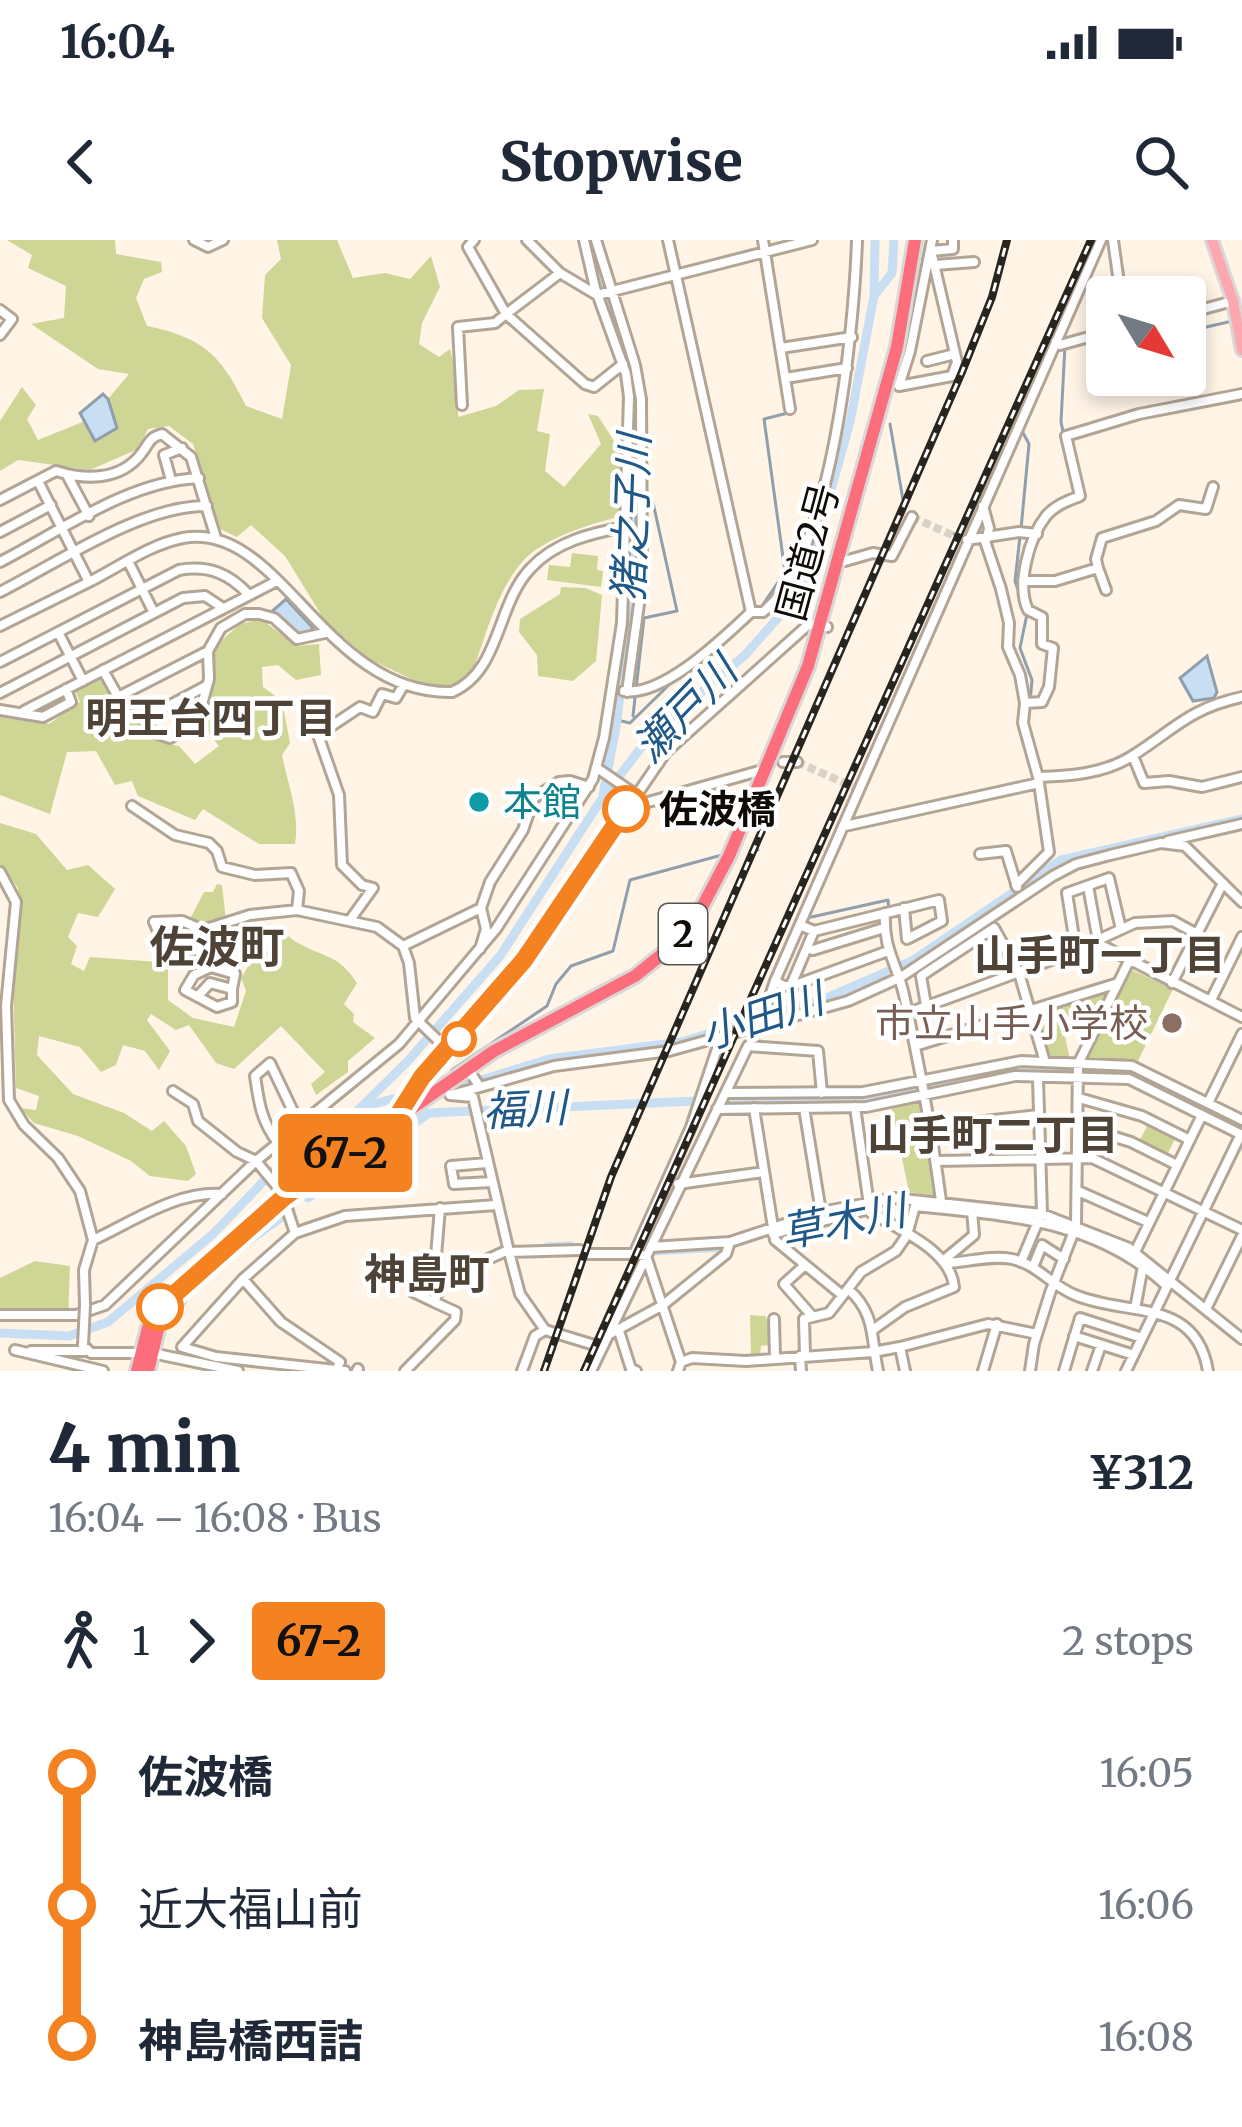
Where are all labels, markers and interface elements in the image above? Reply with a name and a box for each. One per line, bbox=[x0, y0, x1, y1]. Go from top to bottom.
text: 16:04 bbox=[60, 14, 175, 70]
text: Stopwise bbox=[499, 128, 743, 196]
icon: back bbox=[48, 129, 114, 195]
icon: search bbox=[1128, 129, 1194, 195]
north arrow bbox=[1086, 276, 1206, 396]
map controls bbox=[1086, 276, 1206, 396]
water label: 猪之子川 bbox=[602, 429, 660, 603]
street label: 国道2号 bbox=[766, 478, 850, 626]
water label: 瀬戸川 bbox=[623, 643, 750, 772]
district label: 明王台四丁目 bbox=[85, 692, 337, 744]
place label: 本館 bbox=[503, 778, 581, 827]
place label: 佐波橋 bbox=[659, 785, 776, 834]
marker: 佐波橋 bbox=[604, 787, 648, 831]
marker: 本館 bbox=[466, 789, 492, 815]
road number: 2 bbox=[659, 904, 707, 964]
district label: 佐波町 bbox=[149, 919, 285, 975]
district label: 山手町一丁目 bbox=[974, 929, 1226, 981]
water label: 小田川 bbox=[694, 971, 834, 1060]
place label: 市立山手小学校 bbox=[875, 999, 1148, 1048]
marker: 市立山手小学校 bbox=[1159, 1010, 1185, 1036]
unlabelled marker bbox=[443, 1023, 475, 1055]
water label: 福川 bbox=[482, 1081, 572, 1137]
district label: 山手町二丁目 bbox=[867, 1109, 1119, 1161]
line badge: 67-2 bbox=[261, 1114, 429, 1192]
text: 67-2 bbox=[302, 1127, 388, 1179]
water label: 草木川 bbox=[776, 1183, 914, 1259]
district label: 神島町 bbox=[364, 1248, 490, 1300]
unlabelled marker bbox=[138, 1285, 182, 1329]
text: 4 min bbox=[48, 1407, 240, 1490]
text: ¥312 bbox=[1088, 1445, 1194, 1501]
text: 16:04 – 16:08 · Bus bbox=[48, 1494, 382, 1543]
icon: walk bbox=[48, 1608, 114, 1674]
icon: forward bbox=[168, 1608, 234, 1674]
text: 67-2 bbox=[276, 1615, 361, 1667]
text: 1 bbox=[132, 1617, 150, 1666]
text: 2 stops bbox=[1062, 1617, 1194, 1666]
text: 佐波橋 bbox=[138, 1749, 273, 1805]
text: 16:05 bbox=[1100, 1749, 1194, 1798]
text: 近大福山前 bbox=[138, 1881, 363, 1937]
text: 16:06 bbox=[1098, 1881, 1194, 1930]
text: 神島橋西詰 bbox=[138, 2013, 363, 2069]
text: 16:08 bbox=[1098, 2013, 1194, 2062]

